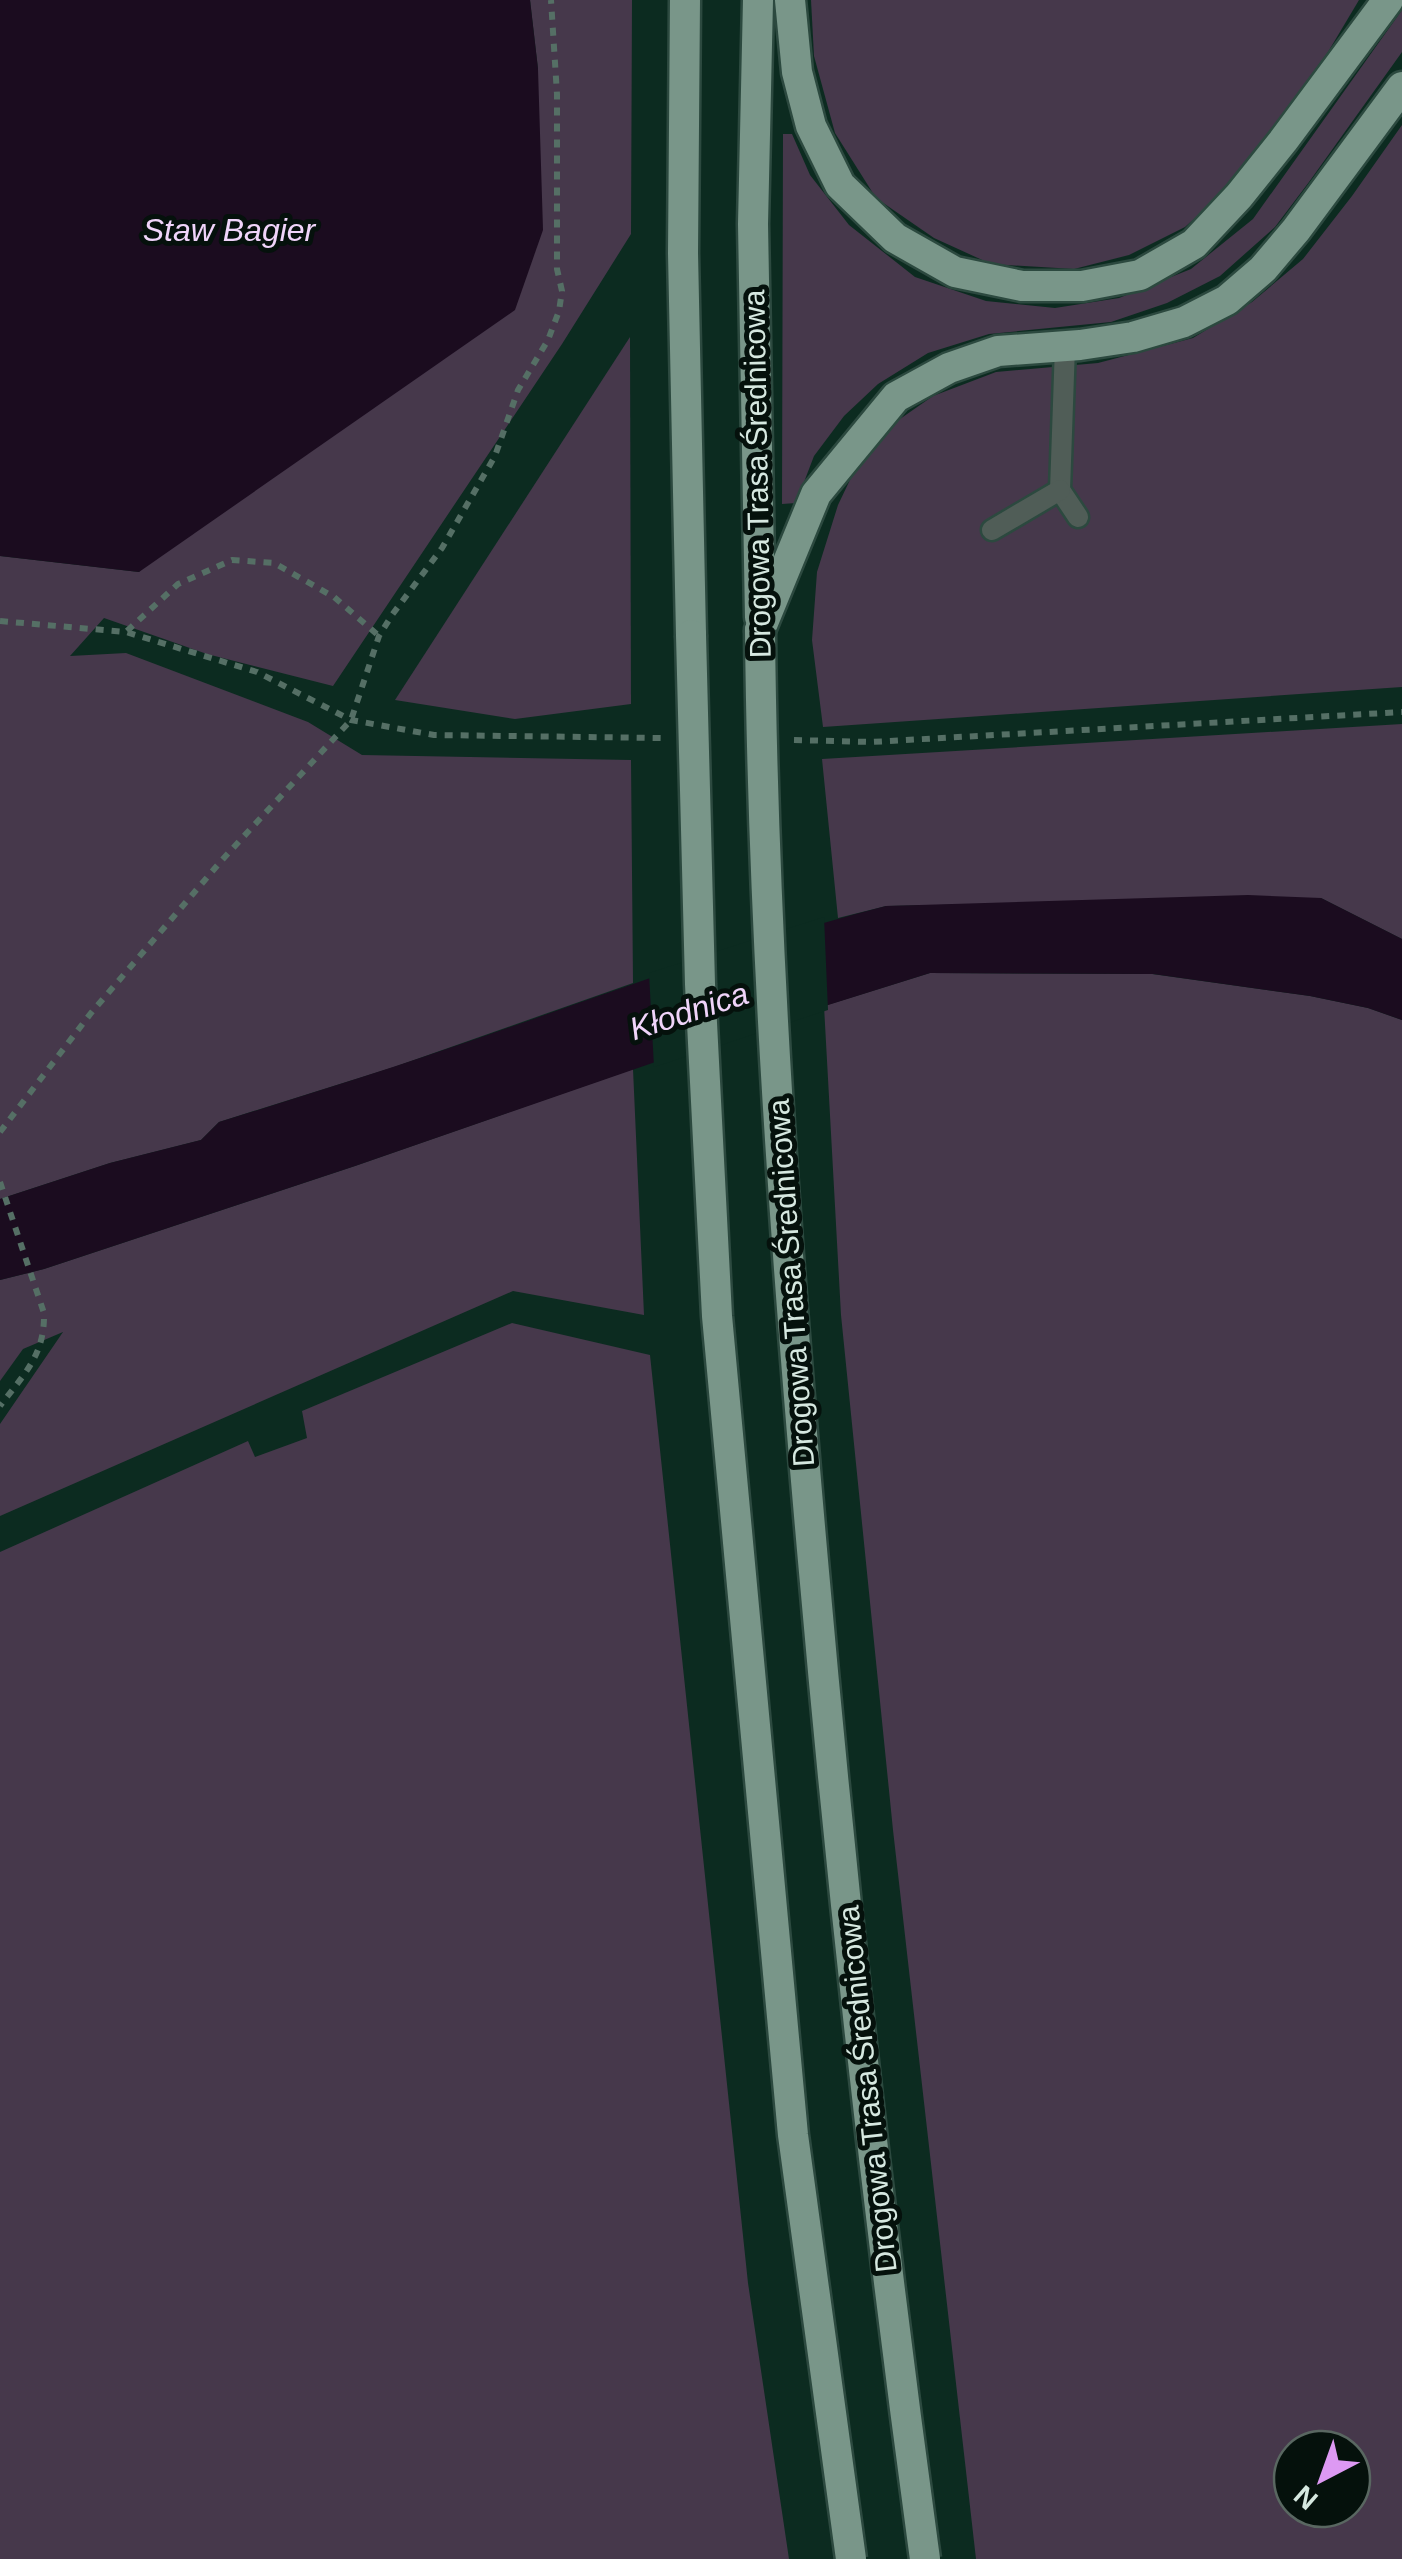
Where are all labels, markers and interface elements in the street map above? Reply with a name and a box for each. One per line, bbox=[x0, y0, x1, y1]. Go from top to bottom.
water label: Staw Bagier bbox=[143, 212, 317, 248]
street label: Drogowa Trasa Średnicowa bbox=[737, 289, 777, 659]
water label: Kłodnica bbox=[625, 975, 753, 1047]
street label: Drogowa Trasa Średnicowa bbox=[762, 1098, 820, 1468]
street label: Drogowa Trasa Średnicowa bbox=[831, 1904, 903, 2274]
north arrow bbox=[1272, 2429, 1372, 2529]
text: N bbox=[1288, 2479, 1324, 2516]

